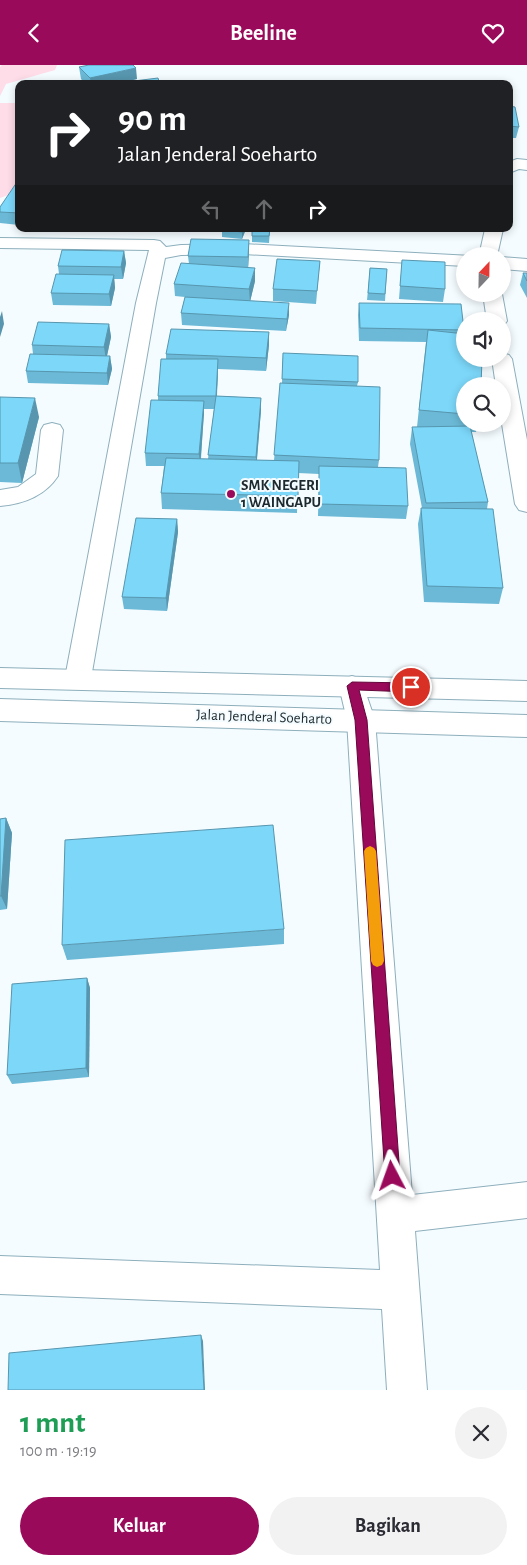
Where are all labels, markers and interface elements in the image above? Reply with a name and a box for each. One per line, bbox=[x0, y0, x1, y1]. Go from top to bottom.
icon: back bbox=[20, 19, 48, 47]
icon: heart bbox=[479, 19, 507, 47]
text: Beeline bbox=[230, 22, 297, 44]
icon: right bbox=[35, 100, 100, 165]
text: 90 m bbox=[118, 102, 187, 137]
text: Jalan Jenderal Soeharto bbox=[118, 143, 317, 165]
icon: left bbox=[197, 195, 225, 223]
icon: ahead bbox=[250, 195, 278, 223]
icon: right bbox=[303, 195, 331, 223]
north arrow bbox=[456, 247, 511, 303]
map controls bbox=[456, 247, 511, 432]
button: sound bbox=[456, 312, 511, 367]
button: search bbox=[456, 377, 511, 432]
place label: SMK NEGERI 1 WAINGAPU bbox=[241, 478, 321, 510]
marker: SMK NEGERI 1 WAINGAPU bbox=[225, 488, 237, 500]
pin bbox=[390, 666, 432, 708]
icon: arrive bbox=[397, 673, 425, 701]
street label: Jalan Jenderal Soeharto bbox=[196, 707, 332, 727]
position arrow bbox=[365, 1149, 417, 1201]
button: close bbox=[455, 1407, 507, 1459]
text: 1 mnt bbox=[20, 1408, 85, 1438]
text: 100 m · 19:19 bbox=[20, 1443, 97, 1459]
button: Keluar bbox=[20, 1497, 259, 1555]
button: Bagikan bbox=[269, 1497, 507, 1555]

